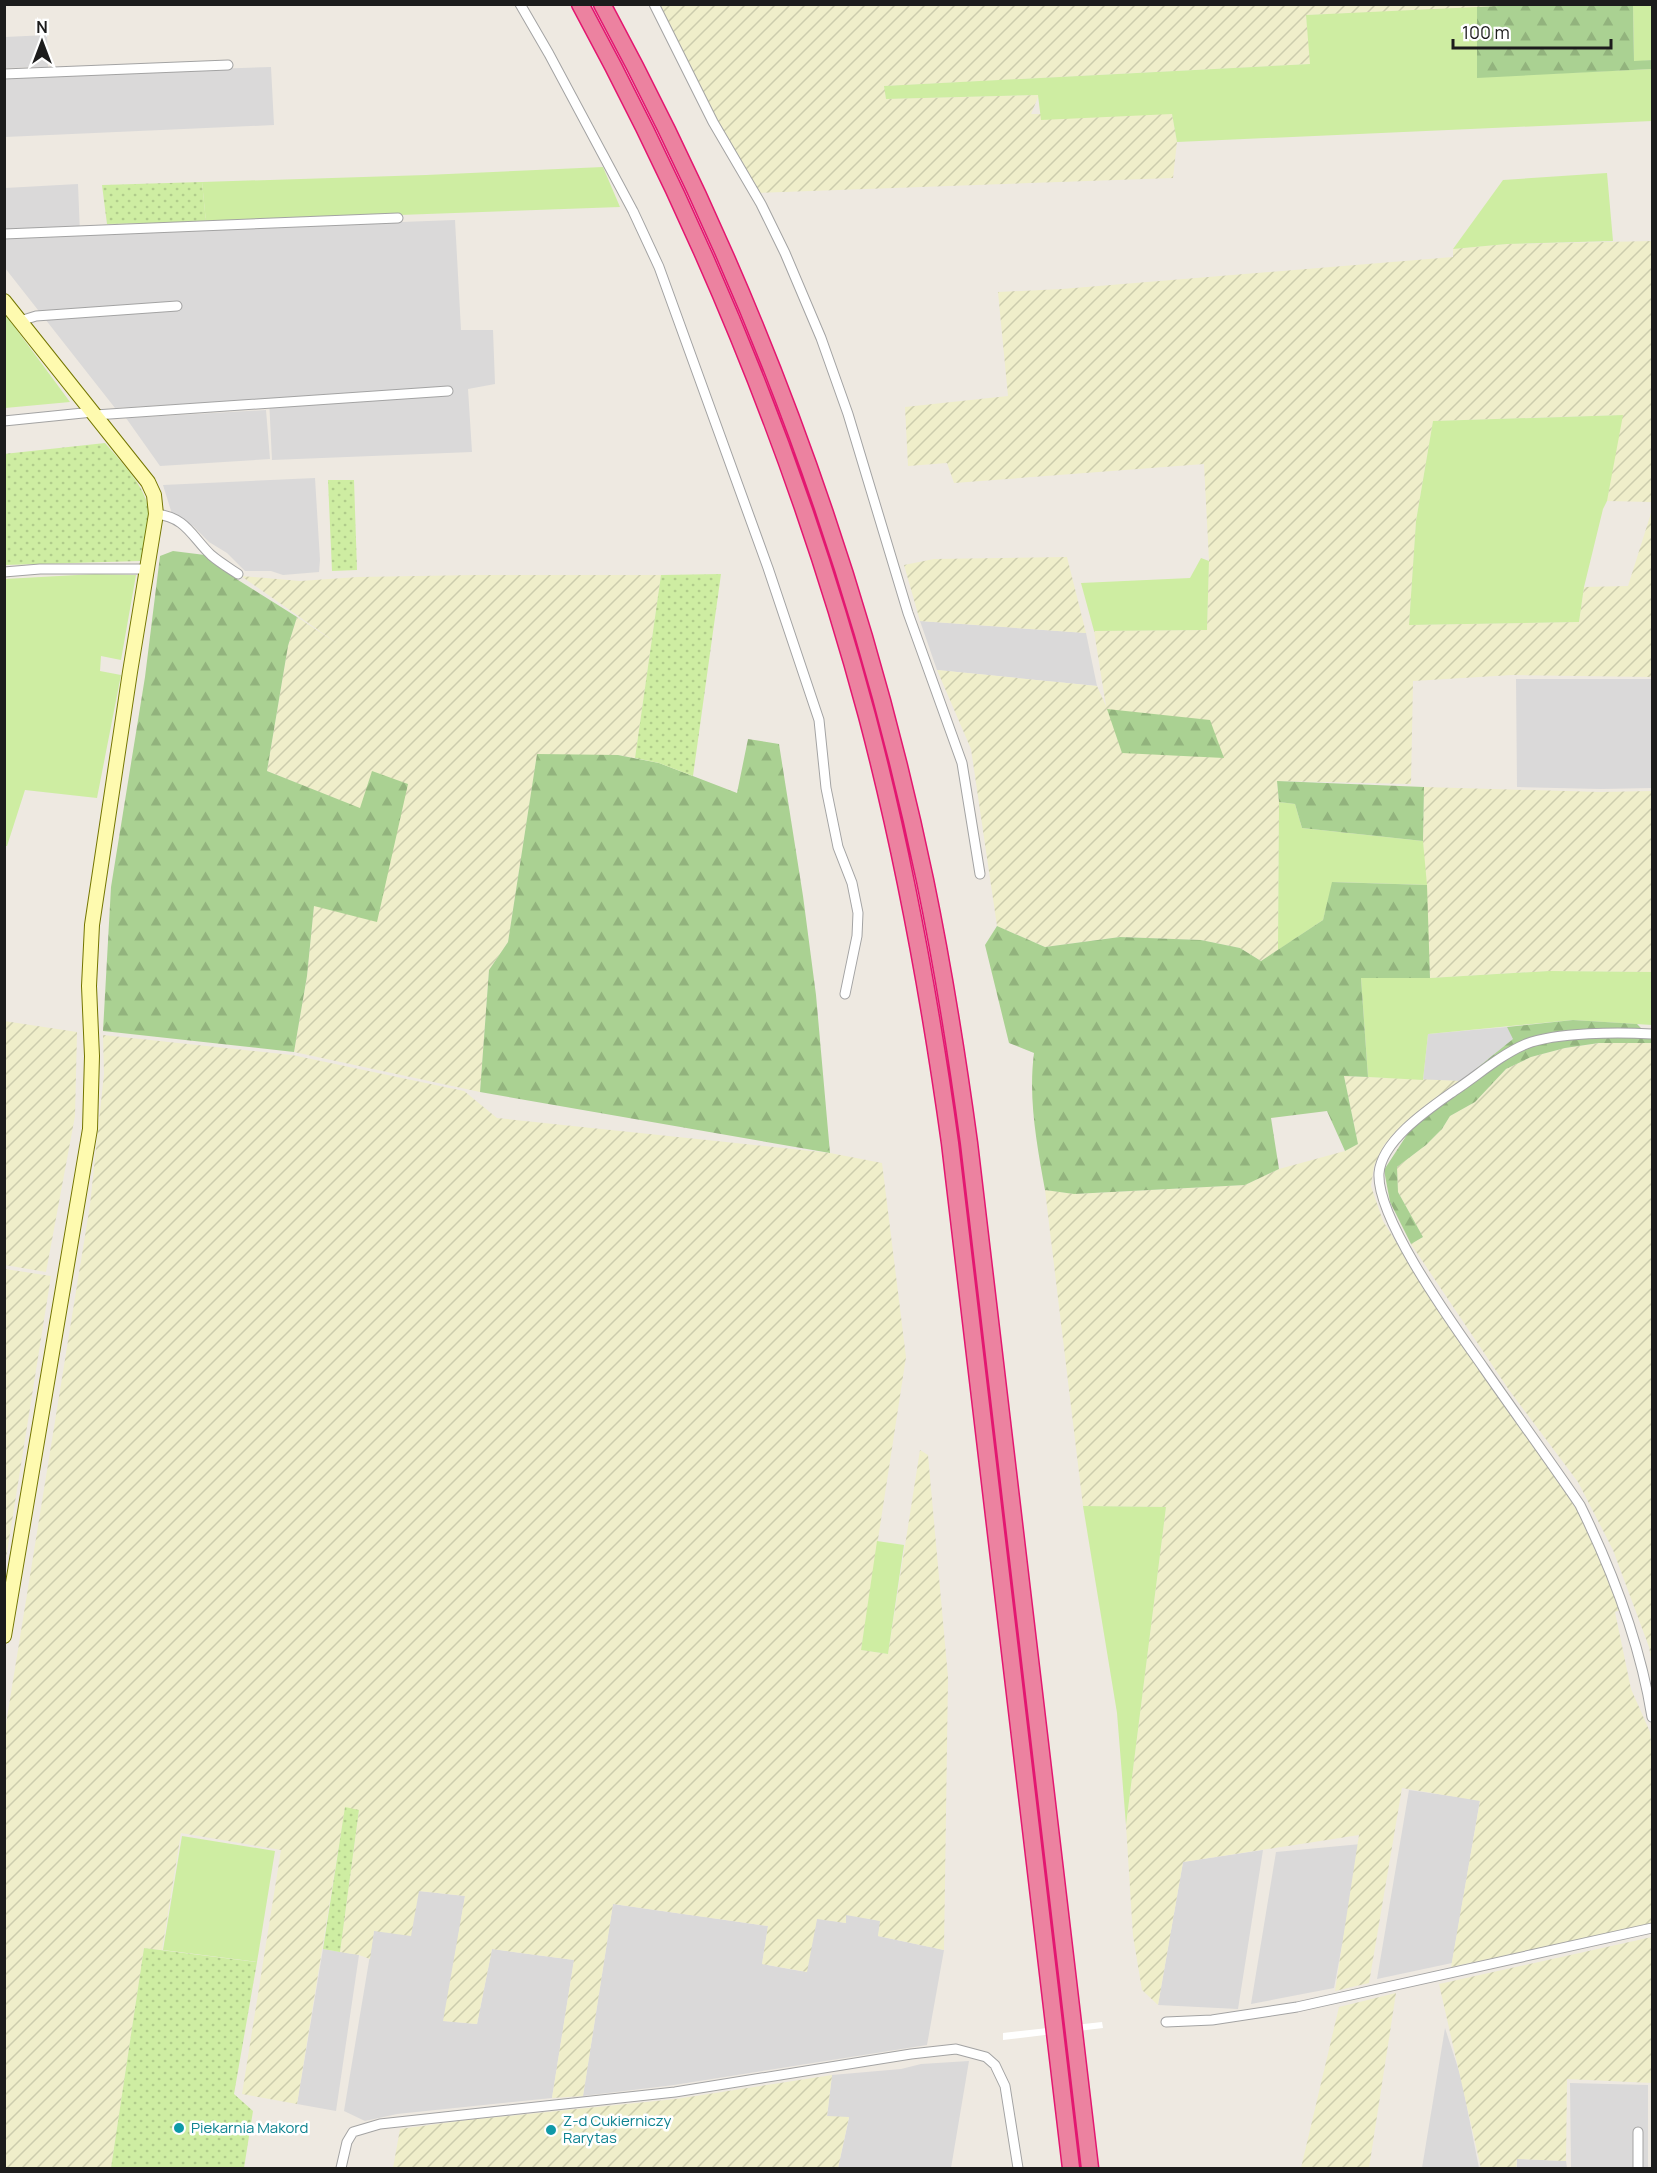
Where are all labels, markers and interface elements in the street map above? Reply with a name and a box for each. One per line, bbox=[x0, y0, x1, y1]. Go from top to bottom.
north arrow bbox=[12, 12, 72, 72]
scale bar bbox=[1453, 12, 1610, 50]
text: N bbox=[36, 16, 48, 38]
text: 100 m bbox=[1462, 20, 1510, 44]
place label: Z-d Cukierniczy Rarytas bbox=[563, 2110, 672, 2148]
place label: Piekarnia Makord bbox=[191, 2117, 309, 2138]
marker: Piekarnia Makord bbox=[172, 2121, 186, 2135]
marker: Z-d Cukierniczy Rarytas bbox=[544, 2123, 558, 2137]

